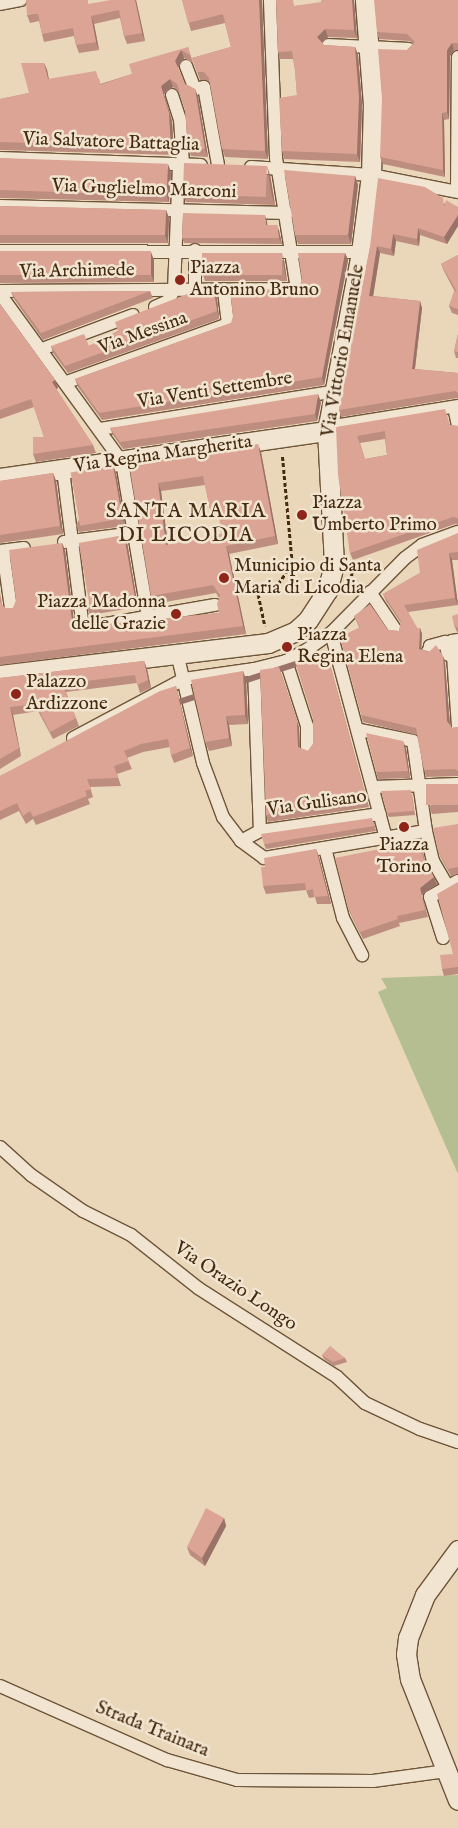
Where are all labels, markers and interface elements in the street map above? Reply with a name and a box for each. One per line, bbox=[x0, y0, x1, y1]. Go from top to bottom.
street label: Via Salvatore Battaglia bbox=[22, 129, 200, 157]
street label: Via Guglielmo Marconi bbox=[51, 175, 237, 205]
place label: Piazza Antonino Bruno bbox=[190, 258, 319, 302]
street label: Via Archimede bbox=[19, 260, 135, 284]
street label: Via Vittorio Emanuele bbox=[318, 263, 370, 439]
marker: Piazza Antonino Bruno bbox=[174, 274, 186, 286]
street label: Via Messina bbox=[95, 307, 191, 361]
street label: Via Venti Settembre bbox=[136, 368, 294, 414]
street label: Via Regina Margherita bbox=[72, 431, 254, 479]
place label: Piazza Umberto Primo bbox=[312, 493, 437, 537]
district label: SANTA MARIA DI LICODIA bbox=[104, 499, 268, 549]
marker: Piazza Umberto Primo bbox=[296, 509, 308, 521]
place label: Municipio di Santa Maria di Licodia bbox=[234, 556, 382, 600]
marker: Municipio di Santa Maria di Licodia bbox=[218, 572, 230, 584]
place label: Piazza Madonna delle Grazie bbox=[37, 592, 166, 636]
marker: Piazza Madonna delle Grazie bbox=[170, 608, 182, 620]
place label: Piazza Regina Elena bbox=[297, 625, 403, 669]
marker: Piazza Regina Elena bbox=[281, 641, 293, 653]
place label: Palazzo Ardizzone bbox=[26, 672, 108, 716]
marker: Palazzo Ardizzone bbox=[10, 688, 22, 700]
street label: Via Gulisano bbox=[266, 786, 368, 822]
marker: Piazza Torino bbox=[398, 821, 410, 833]
place label: Piazza Torino bbox=[377, 835, 431, 879]
street label: Via Orazio Longo bbox=[169, 1237, 301, 1337]
street label: Strada Trainara bbox=[92, 1697, 212, 1763]

